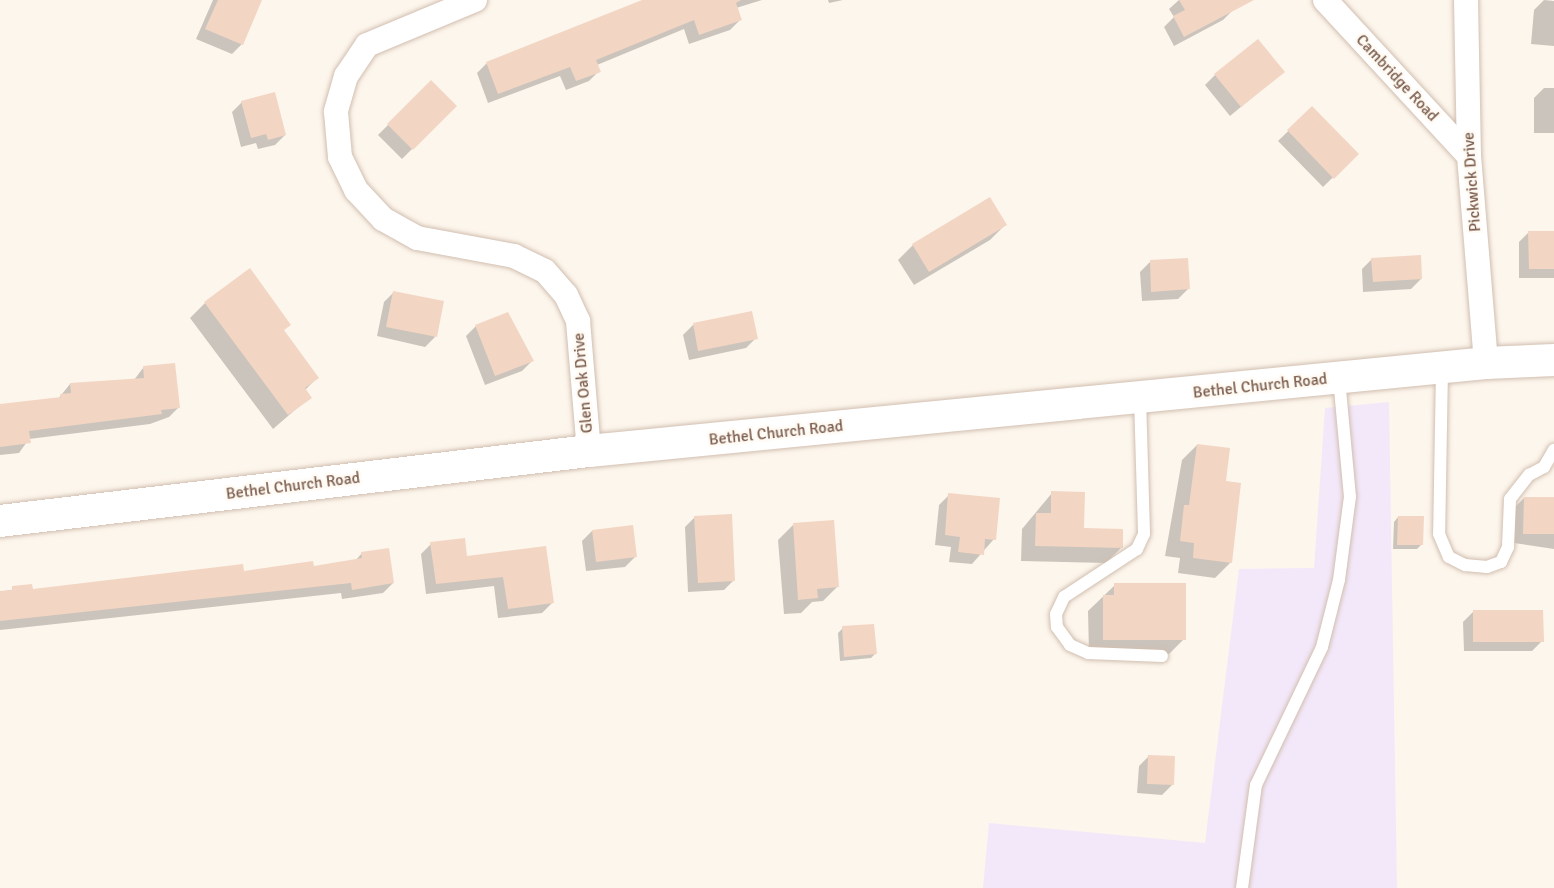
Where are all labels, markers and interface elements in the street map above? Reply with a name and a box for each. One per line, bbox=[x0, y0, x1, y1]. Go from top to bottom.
street label: Cambridge Road bbox=[1352, 30, 1442, 126]
street label: Pickwick Drive bbox=[1459, 131, 1485, 233]
street label: Glen Oak Drive bbox=[569, 332, 597, 434]
street label: Bethel Church Road bbox=[1192, 369, 1328, 403]
street label: Bethel Church Road bbox=[708, 416, 844, 450]
street label: Bethel Church Road bbox=[225, 468, 361, 504]

